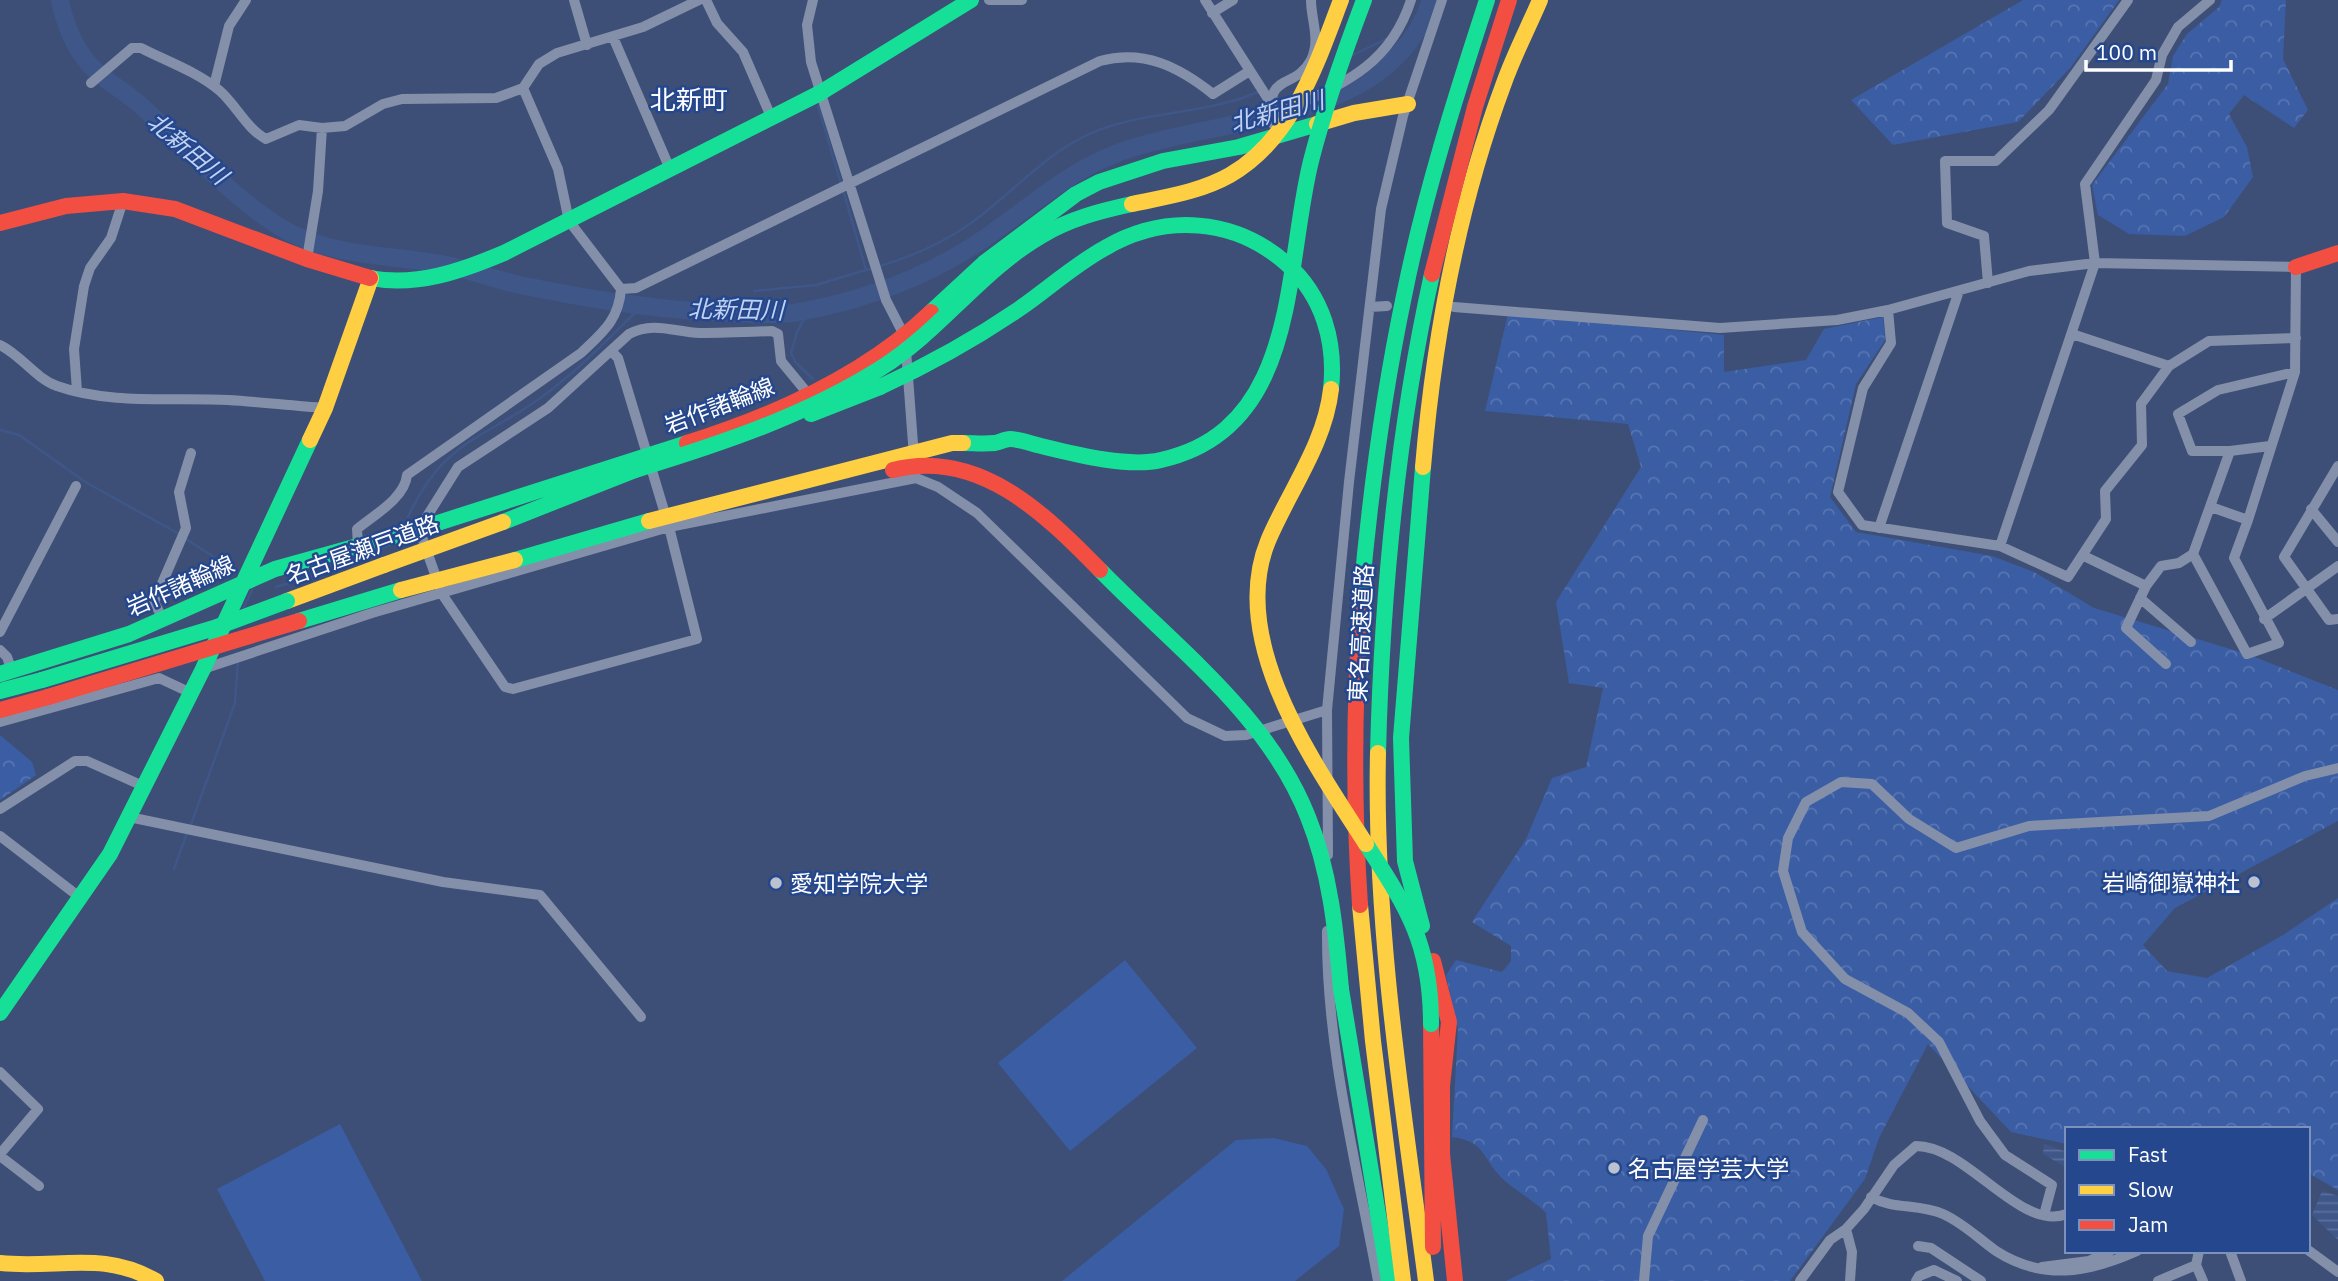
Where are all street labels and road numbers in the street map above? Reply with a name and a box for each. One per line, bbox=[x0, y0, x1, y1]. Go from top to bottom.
street label: 岩作諸輪線 bbox=[660, 370, 778, 440]
street label: 名古屋瀬戸道路 bbox=[281, 507, 443, 591]
street label: 岩作諸輪線 bbox=[121, 548, 239, 622]
street label: 東名高速道路 bbox=[1341, 563, 1379, 703]

